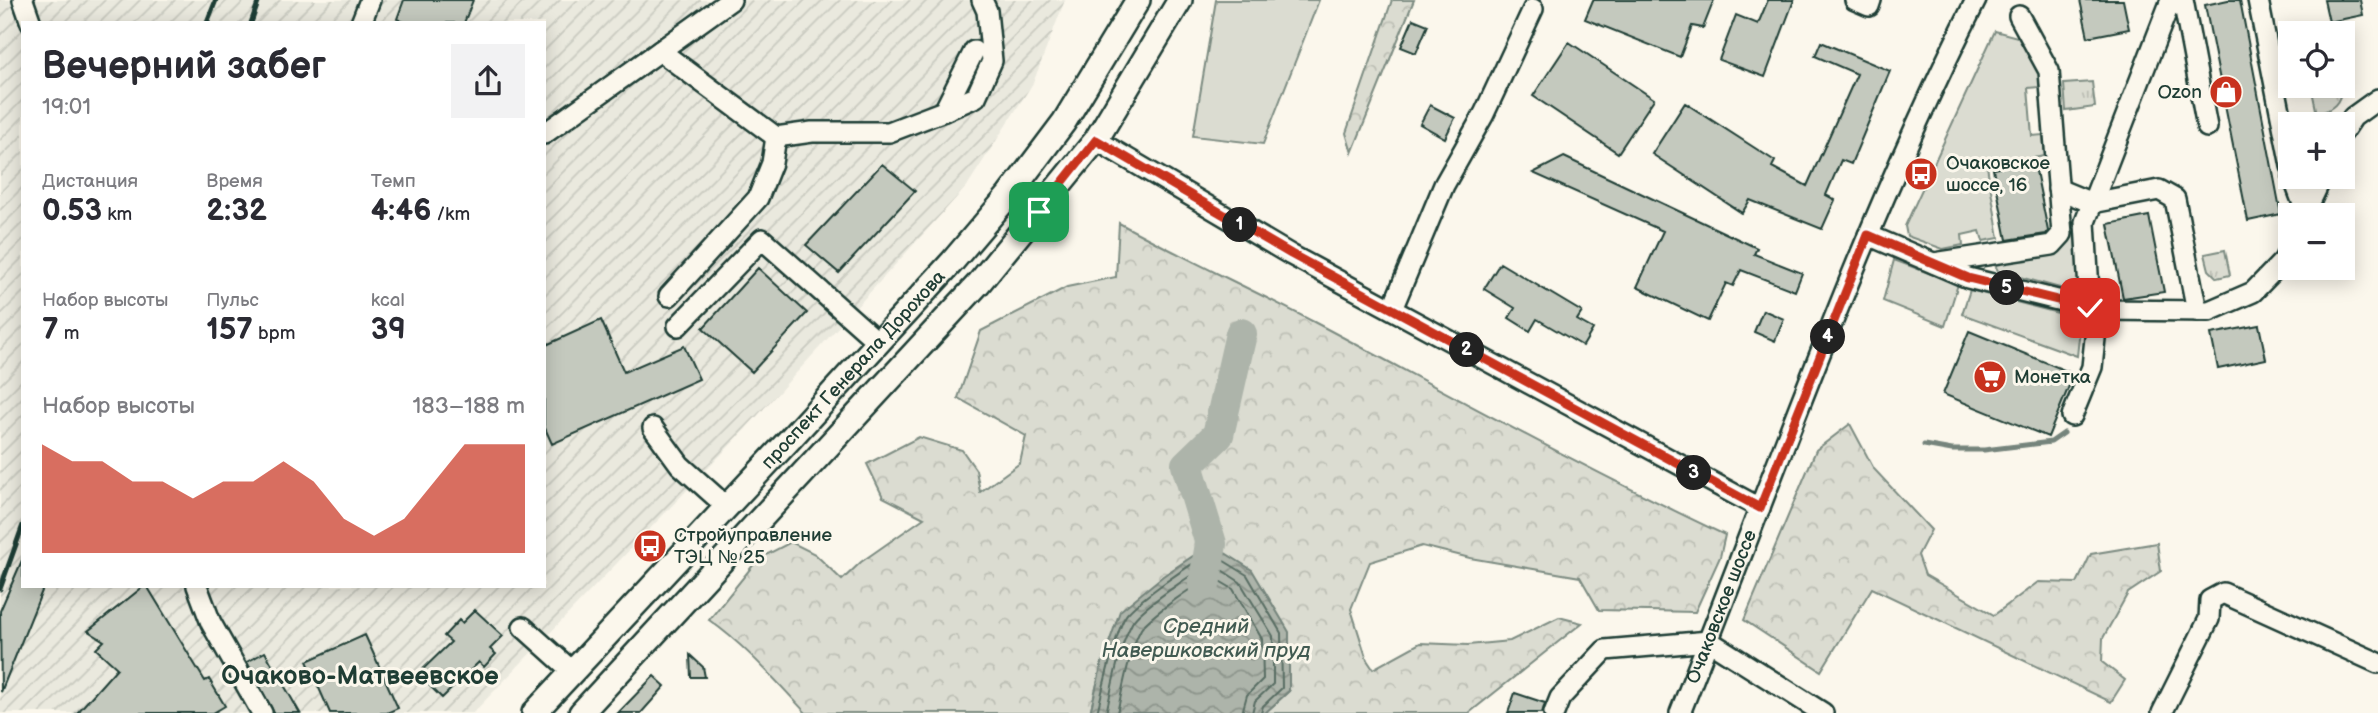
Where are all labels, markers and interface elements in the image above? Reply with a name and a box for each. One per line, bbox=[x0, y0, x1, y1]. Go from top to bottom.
map controls bbox=[2278, 21, 2355, 280]
button: locate bbox=[2278, 21, 2355, 98]
text: Вечерний забег bbox=[42, 44, 326, 89]
button: share bbox=[451, 44, 525, 118]
shop icon: Ozon bbox=[2207, 73, 2245, 111]
place label: Ozon bbox=[2157, 81, 2202, 104]
text: 19:01 bbox=[42, 93, 91, 121]
button: + bbox=[2278, 112, 2355, 189]
place label: Очаковское шоссе, 16 bbox=[1946, 152, 2050, 197]
bus stop icon: Очаковское шоссе, 16 bbox=[1902, 155, 1940, 193]
text: Дистанция bbox=[42, 170, 138, 193]
text: Время bbox=[206, 170, 263, 193]
text: Темп bbox=[371, 170, 416, 193]
pin bbox=[1009, 182, 1069, 242]
text: 0.53 bbox=[42, 193, 102, 229]
text: 2:32 bbox=[206, 193, 267, 229]
text: 4:46 bbox=[371, 193, 431, 229]
icon: arrive bbox=[1020, 193, 1058, 231]
text: km bbox=[102, 203, 132, 226]
text: /km bbox=[431, 203, 470, 226]
button: − bbox=[2278, 203, 2355, 280]
pin: 1 bbox=[1222, 208, 1258, 243]
text: 1 bbox=[1236, 213, 1244, 236]
street label: проспект Генерала Дорохова bbox=[757, 265, 950, 474]
pin: 5 bbox=[1990, 270, 2024, 306]
text: 5 bbox=[2001, 276, 2012, 299]
pin bbox=[2060, 278, 2120, 338]
text: Набор высоты bbox=[42, 289, 168, 312]
text: Пульс bbox=[206, 289, 259, 312]
text: kcal bbox=[371, 289, 405, 312]
icon: check bbox=[2071, 289, 2109, 327]
text: 7 bbox=[42, 312, 59, 348]
text: 157 bbox=[206, 312, 253, 348]
text: 39 bbox=[371, 312, 406, 348]
pin: 4 bbox=[1811, 320, 1846, 354]
text: m bbox=[59, 322, 79, 345]
text: bpm bbox=[253, 322, 295, 345]
text: 4 bbox=[1822, 325, 1833, 348]
pin: 2 bbox=[1450, 332, 1484, 368]
text: 2 bbox=[1461, 338, 1472, 361]
supermarket icon: Монетка bbox=[1971, 358, 2009, 396]
place label: Монетка bbox=[2014, 366, 2091, 389]
text: Набор высоты bbox=[42, 392, 195, 420]
text: 183–188 m bbox=[412, 392, 525, 420]
pin: 3 bbox=[1676, 456, 1712, 490]
text: 3 bbox=[1688, 461, 1699, 484]
place label: Стройуправление ТЭЦ № 25 bbox=[674, 524, 833, 569]
street label: Очаковское шоссе bbox=[1681, 526, 1762, 687]
bus stop icon: Стройуправление ТЭЦ № 25 bbox=[631, 527, 669, 565]
water label: Средний Навершковский пруд bbox=[1101, 614, 1311, 663]
district label: Очаково-Матвеевское bbox=[221, 661, 499, 692]

